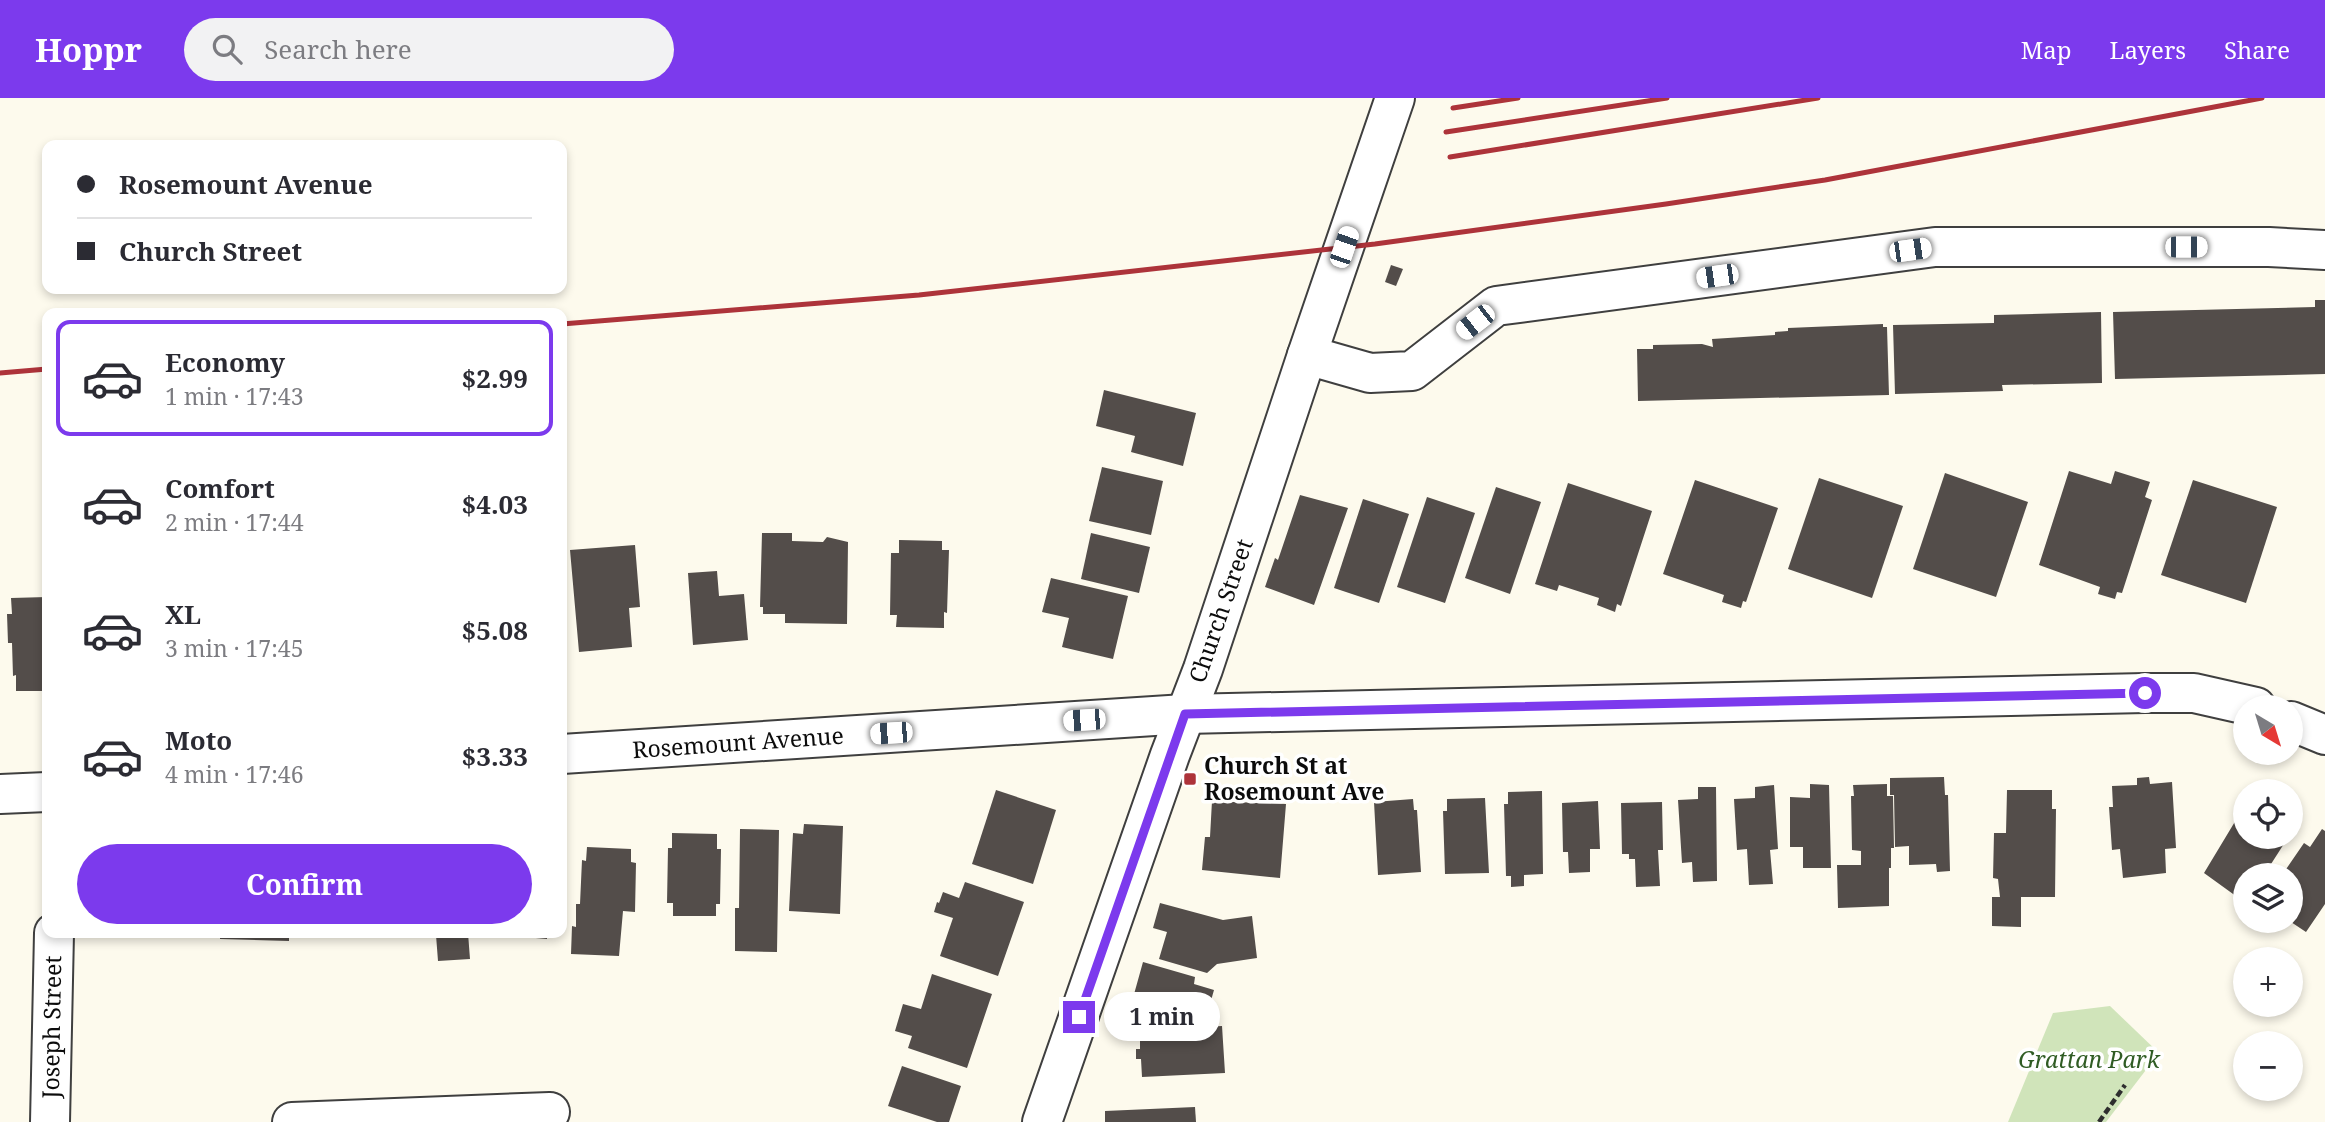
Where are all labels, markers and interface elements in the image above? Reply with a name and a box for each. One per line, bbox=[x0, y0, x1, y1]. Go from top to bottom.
search box bbox=[184, 18, 674, 81]
text: Hoppr bbox=[35, 27, 142, 72]
icon: search bbox=[208, 30, 246, 68]
text: Search here bbox=[264, 31, 412, 67]
text: Map bbox=[2021, 33, 2072, 66]
text: Layers bbox=[2110, 33, 2186, 66]
text: Share bbox=[2224, 33, 2290, 66]
text: Rosemount Avenue bbox=[119, 166, 373, 202]
car bbox=[1328, 224, 1361, 270]
text: Church Street bbox=[119, 233, 302, 269]
car bbox=[1888, 237, 1933, 263]
car bbox=[2166, 237, 2208, 258]
car bbox=[1695, 263, 1740, 289]
car bbox=[1452, 301, 1499, 343]
text: Economy bbox=[165, 344, 285, 380]
icon: car bbox=[81, 347, 144, 410]
text: $2.99 bbox=[462, 360, 528, 396]
text: 1 min · 17:43 bbox=[165, 380, 303, 412]
text: Comfort bbox=[165, 470, 275, 506]
icon: car bbox=[81, 473, 144, 536]
text: $4.03 bbox=[462, 486, 528, 522]
text: 2 min · 17:44 bbox=[165, 506, 303, 538]
street label: Church Street bbox=[1180, 534, 1260, 687]
text: XL bbox=[165, 596, 201, 632]
icon: car bbox=[81, 599, 144, 662]
text: $5.08 bbox=[462, 612, 528, 648]
text: 3 min · 17:45 bbox=[165, 632, 303, 664]
route start bbox=[2129, 677, 2161, 709]
north arrow bbox=[2233, 695, 2303, 765]
map controls bbox=[2233, 695, 2303, 1101]
car bbox=[1063, 708, 1106, 732]
street label: Rosemount Avenue bbox=[631, 719, 845, 765]
car bbox=[870, 721, 913, 745]
text: Moto bbox=[165, 722, 232, 758]
icon: car bbox=[81, 725, 144, 788]
text: $3.33 bbox=[462, 738, 528, 774]
place label: Church St at Rosemount Ave bbox=[1204, 749, 1385, 807]
text: 4 min · 17:46 bbox=[165, 758, 303, 790]
marker: Church St at Rosemount Ave bbox=[1182, 771, 1198, 787]
button: locate bbox=[2233, 779, 2303, 849]
button: Confirm bbox=[77, 844, 532, 924]
button: layers bbox=[2233, 863, 2303, 933]
button: + bbox=[2233, 947, 2303, 1017]
street label: Joseph Street bbox=[34, 955, 68, 1100]
callout: 1 min bbox=[1104, 992, 1219, 1042]
text: 1 min bbox=[1129, 1000, 1195, 1032]
route end bbox=[1063, 1001, 1095, 1033]
button: − bbox=[2233, 1031, 2303, 1101]
park label: Grattan Park bbox=[2018, 1043, 2161, 1075]

